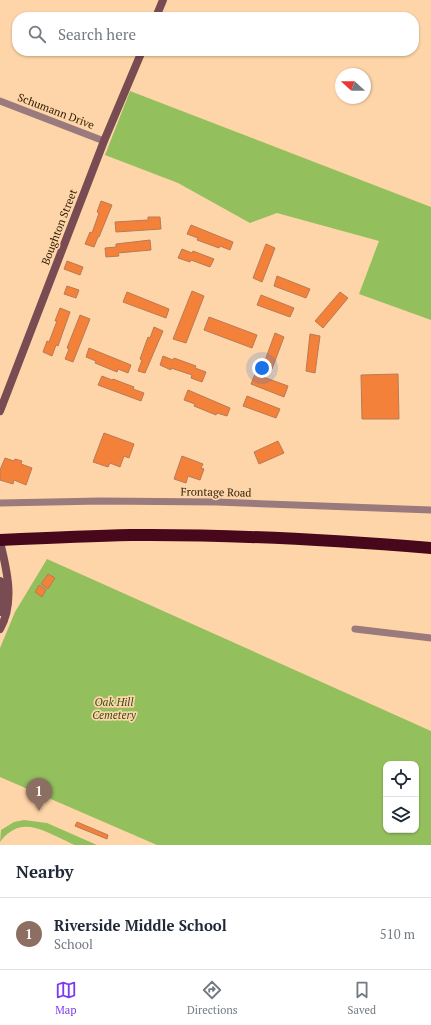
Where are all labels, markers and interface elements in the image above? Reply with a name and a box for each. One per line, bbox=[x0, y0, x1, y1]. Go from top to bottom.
search box bbox=[12, 12, 419, 56]
icon: search bbox=[26, 23, 48, 45]
text: Search here bbox=[58, 24, 136, 44]
north arrow bbox=[335, 68, 371, 104]
street label: Schumann Drive bbox=[16, 90, 97, 132]
street label: Boughton Street bbox=[38, 187, 80, 267]
your location bbox=[252, 358, 272, 378]
street label: Frontage Road bbox=[180, 484, 252, 500]
park label: Oak Hill Cemetery bbox=[92, 695, 137, 722]
map controls bbox=[383, 761, 419, 833]
button: locate bbox=[383, 761, 419, 797]
pin: 1 bbox=[26, 778, 52, 811]
button: layers bbox=[383, 797, 419, 833]
text: Nearby bbox=[16, 860, 74, 883]
text: Riverside Middle School bbox=[54, 915, 227, 935]
text: 1 bbox=[25, 925, 33, 943]
text: 510 m bbox=[380, 925, 415, 943]
text: School bbox=[54, 935, 93, 953]
tab: Map bbox=[55, 979, 77, 1017]
tab: Directions bbox=[187, 979, 238, 1017]
tab: Saved bbox=[348, 979, 376, 1017]

